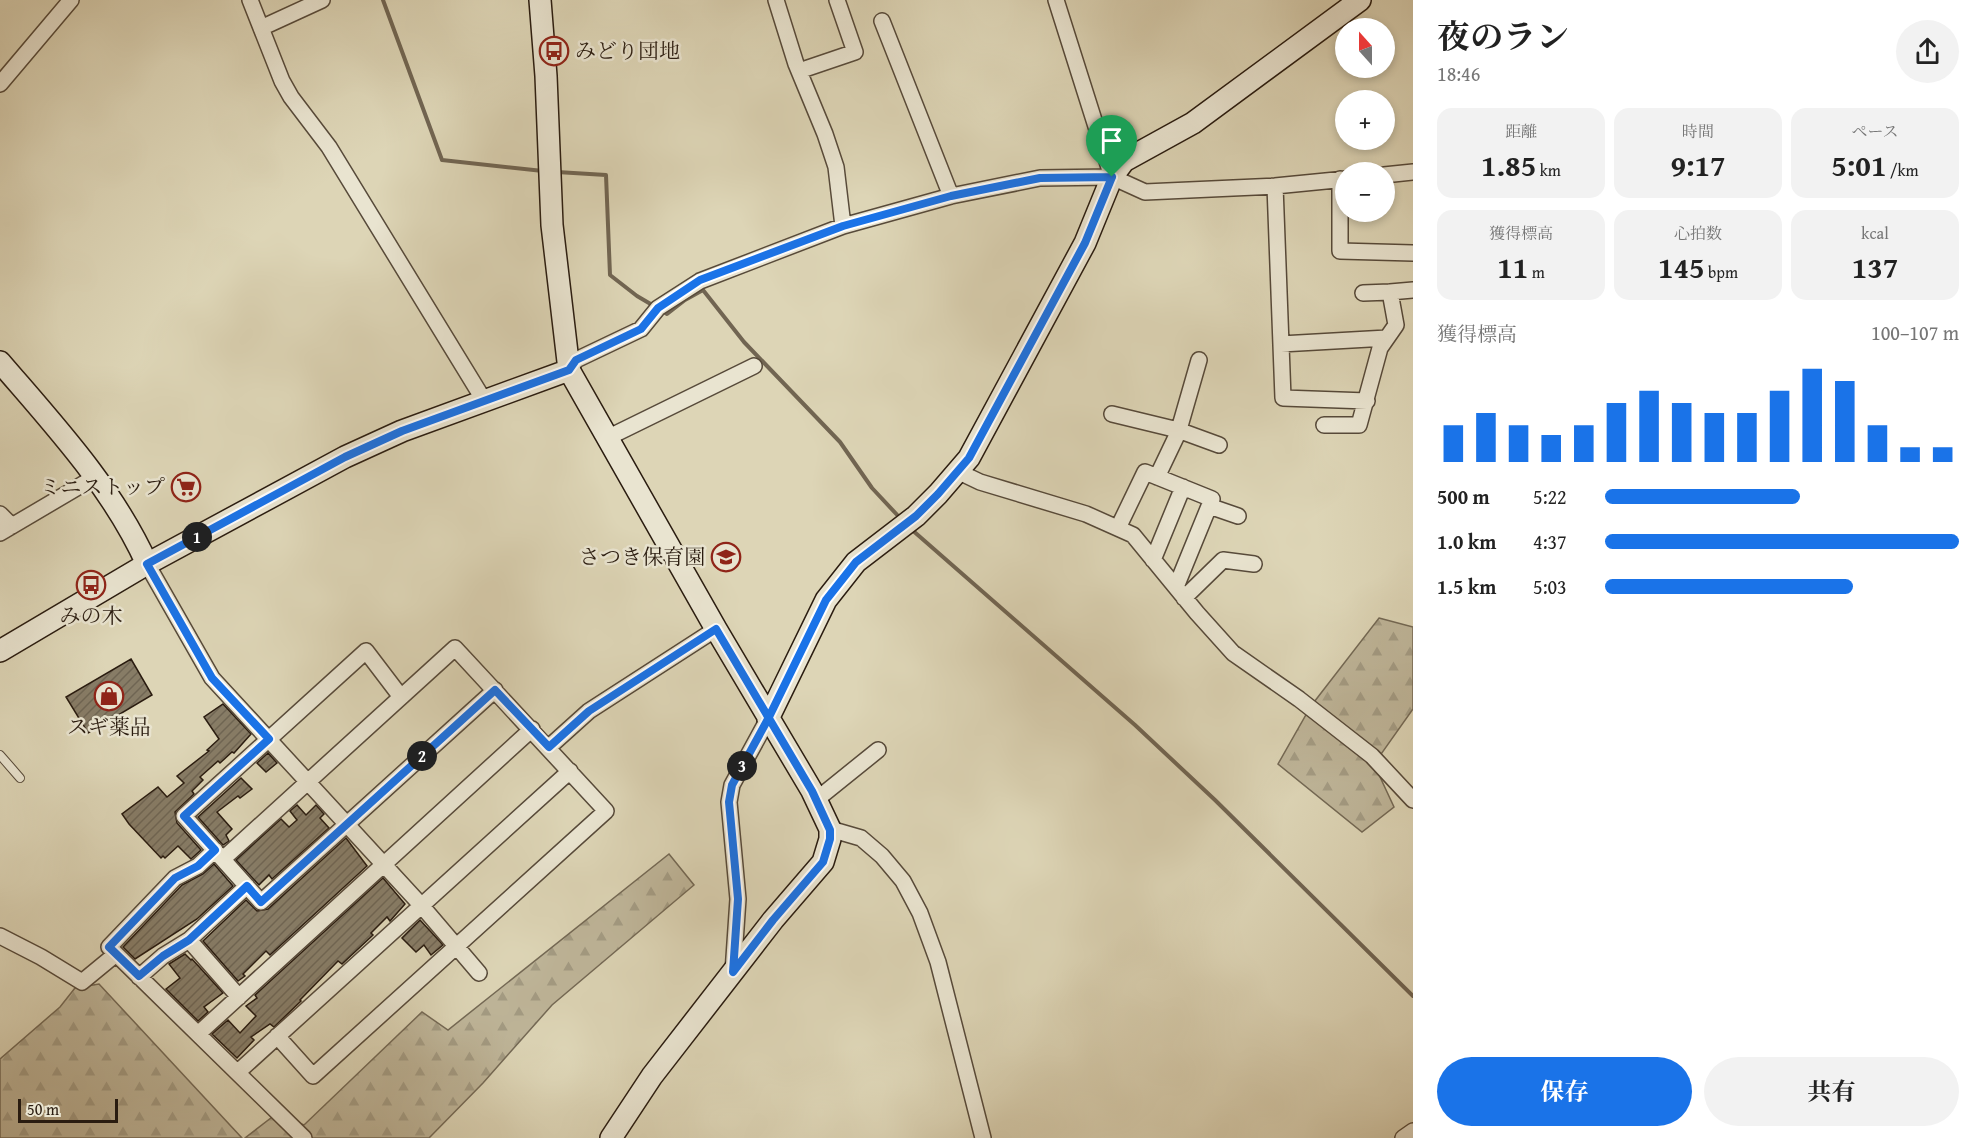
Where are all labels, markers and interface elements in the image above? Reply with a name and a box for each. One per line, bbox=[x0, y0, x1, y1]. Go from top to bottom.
text: 夜のラン bbox=[1437, 12, 1569, 60]
north arrow bbox=[1335, 18, 1395, 78]
map controls bbox=[1335, 18, 1395, 222]
button: share bbox=[1896, 20, 1959, 83]
bus stop icon: みどり団地 bbox=[538, 35, 570, 67]
place label: みどり団地 bbox=[575, 35, 680, 66]
text: 18:46 bbox=[1437, 59, 1480, 88]
button: + bbox=[1335, 90, 1395, 150]
pin bbox=[1086, 115, 1137, 177]
text: 距離 bbox=[1505, 119, 1537, 143]
text: 時間 bbox=[1682, 119, 1714, 143]
text: ペース bbox=[1851, 119, 1899, 143]
icon: arrive bbox=[1095, 124, 1128, 157]
text: 1.85 bbox=[1481, 143, 1536, 187]
text: 9:17 bbox=[1670, 143, 1726, 187]
text: 5:01 bbox=[1831, 143, 1886, 187]
text: km bbox=[1536, 158, 1561, 182]
text: /km bbox=[1886, 158, 1919, 182]
button: − bbox=[1335, 162, 1395, 222]
text: 獲得標高 bbox=[1489, 221, 1553, 245]
text: 心拍数 bbox=[1674, 221, 1722, 245]
text: kcal bbox=[1861, 221, 1889, 245]
text: 11 bbox=[1497, 245, 1528, 289]
text: 145 bbox=[1658, 245, 1705, 289]
text: 137 bbox=[1852, 245, 1898, 289]
text: m bbox=[1528, 260, 1545, 284]
text: bpm bbox=[1705, 260, 1738, 284]
text: 100–107 m bbox=[1871, 318, 1959, 347]
text: 獲得標高 bbox=[1437, 319, 1517, 348]
place label: ミニストップ bbox=[40, 471, 165, 502]
supermarket icon: ミニストップ bbox=[170, 471, 202, 503]
text: 500 m bbox=[1437, 482, 1490, 511]
text: 5:22 bbox=[1533, 482, 1567, 511]
pin: 1 bbox=[182, 522, 212, 552]
text: 1 bbox=[193, 525, 201, 549]
text: 1.0 km bbox=[1437, 527, 1496, 556]
text: 4:37 bbox=[1533, 527, 1567, 556]
place label: さつき保育園 bbox=[579, 541, 705, 572]
school or university icon: さつき保育園 bbox=[710, 541, 742, 573]
bus stop icon: みの木 bbox=[75, 569, 107, 601]
text: 1.5 km bbox=[1437, 572, 1496, 601]
text: 5:03 bbox=[1533, 572, 1567, 601]
place label: みの木 bbox=[60, 600, 123, 631]
shop icon: スギ薬品 bbox=[93, 680, 125, 712]
place label: スギ薬品 bbox=[67, 711, 151, 742]
pin: 2 bbox=[407, 741, 437, 771]
text: 2 bbox=[418, 744, 426, 768]
pin: 3 bbox=[727, 751, 757, 781]
text: 3 bbox=[738, 754, 746, 778]
button: 保存 bbox=[1437, 1057, 1692, 1126]
button: 共有 bbox=[1704, 1057, 1959, 1126]
scale bar bbox=[18, 1096, 118, 1124]
text: 50 m bbox=[27, 1097, 59, 1121]

